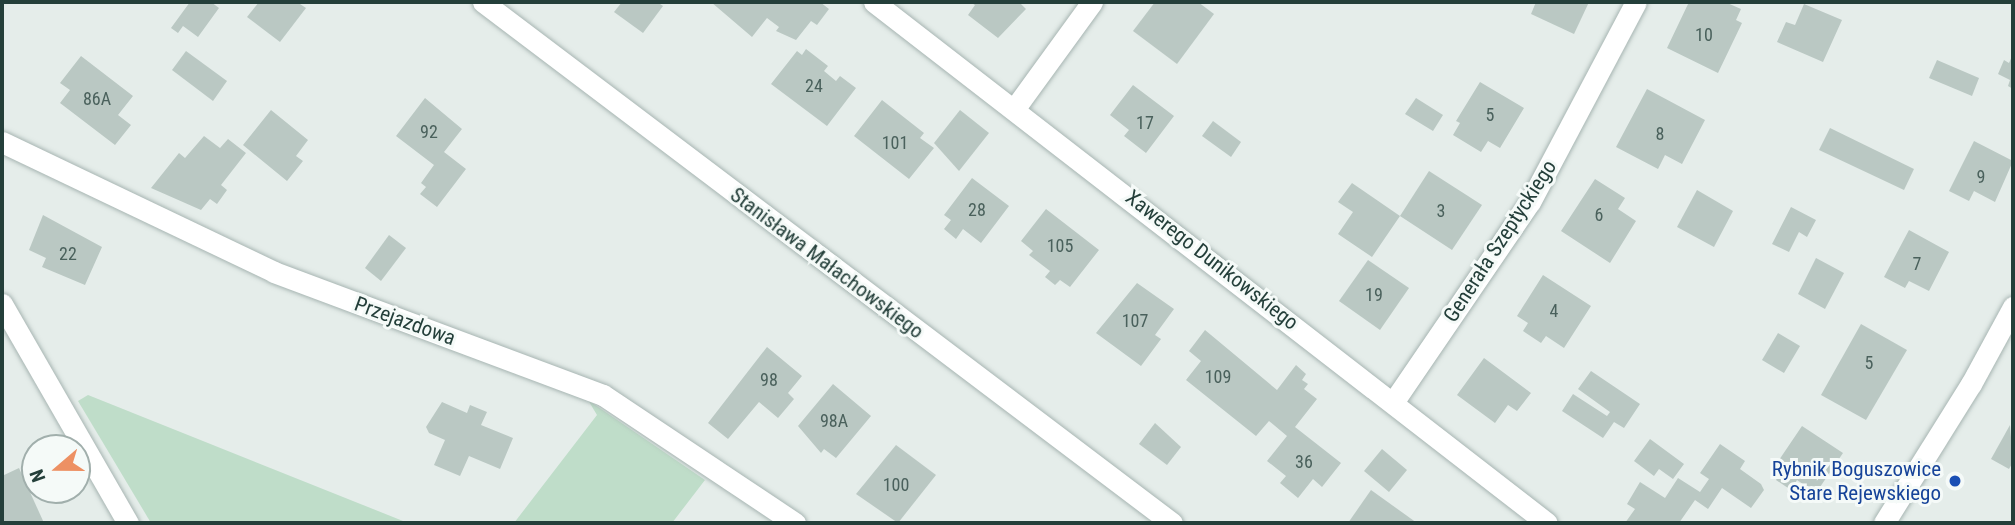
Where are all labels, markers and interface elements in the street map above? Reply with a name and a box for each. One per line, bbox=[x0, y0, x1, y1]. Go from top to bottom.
house number: 10 bbox=[1695, 24, 1713, 46]
house number: 24 bbox=[805, 75, 823, 97]
house number: 86A bbox=[83, 88, 111, 110]
house number: 5 bbox=[1486, 104, 1494, 126]
house number: 17 bbox=[1136, 112, 1154, 134]
house number: 92 bbox=[420, 121, 438, 143]
house number: 8 bbox=[1656, 123, 1664, 145]
house number: 101 bbox=[882, 132, 908, 154]
street label: Generała Szeptyckiego bbox=[1438, 155, 1562, 327]
house number: 9 bbox=[1977, 166, 1985, 188]
street label: Stanisława Małachowskiego bbox=[725, 182, 929, 344]
street label: Xawerego Dunikowskiego bbox=[1121, 185, 1303, 335]
house number: 28 bbox=[968, 199, 986, 221]
house number: 3 bbox=[1437, 200, 1445, 222]
house number: 6 bbox=[1595, 204, 1603, 226]
house number: 105 bbox=[1047, 235, 1073, 257]
house number: 22 bbox=[59, 243, 77, 265]
house number: 7 bbox=[1913, 253, 1921, 275]
house number: 19 bbox=[1365, 284, 1383, 306]
street label: Przejazdowa bbox=[351, 291, 459, 351]
house number: 4 bbox=[1550, 300, 1558, 322]
house number: 107 bbox=[1122, 310, 1148, 332]
house number: 5 bbox=[1865, 352, 1873, 374]
house number: 109 bbox=[1205, 366, 1231, 388]
house number: 98 bbox=[760, 369, 778, 391]
house number: 98A bbox=[820, 410, 848, 432]
north arrow bbox=[21, 434, 91, 504]
house number: 36 bbox=[1295, 451, 1313, 473]
place label: Rybnik Boguszowice Stare Rejewskiego bbox=[1772, 456, 1941, 506]
text: N bbox=[25, 466, 50, 485]
marker: Rybnik Boguszowice Stare Rejewskiego bbox=[1947, 473, 1963, 489]
house number: 100 bbox=[883, 474, 909, 496]

